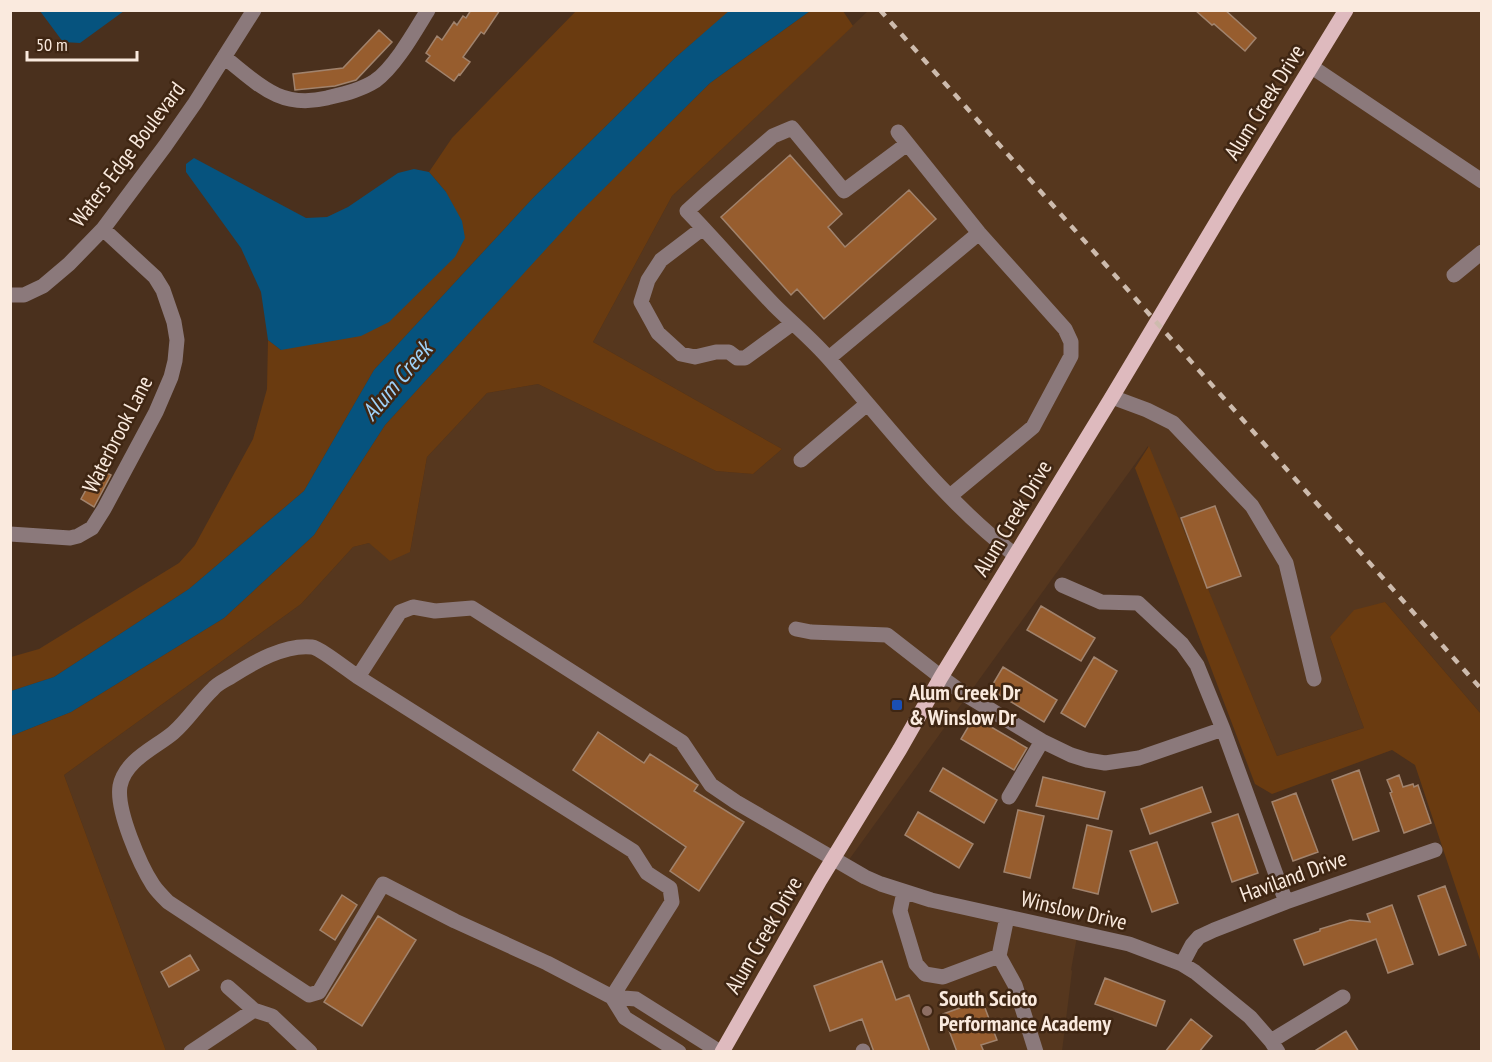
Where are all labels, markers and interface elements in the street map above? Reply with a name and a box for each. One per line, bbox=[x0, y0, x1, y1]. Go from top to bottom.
scale bar bbox=[27, 24, 136, 62]
text: 50 m bbox=[36, 33, 68, 56]
street label: Alum Creek Drive bbox=[1218, 39, 1310, 165]
street label: Waters Edge Boulevard bbox=[63, 76, 191, 232]
water label: Alum Creek bbox=[354, 333, 441, 427]
street label: Waterbrook Lane bbox=[76, 371, 158, 497]
street label: Alum Creek Drive bbox=[966, 455, 1058, 581]
place label: Alum Creek Dr & Winslow Dr bbox=[908, 678, 1021, 731]
marker: Alum Creek Dr & Winslow Dr bbox=[890, 698, 904, 712]
street label: Haviland Drive bbox=[1236, 844, 1350, 908]
street label: Alum Creek Drive bbox=[718, 871, 808, 999]
street label: Winslow Drive bbox=[1018, 884, 1130, 936]
place label: South Scioto Performance Academy bbox=[939, 984, 1112, 1037]
marker: South Scioto Performance Academy bbox=[920, 1004, 934, 1018]

